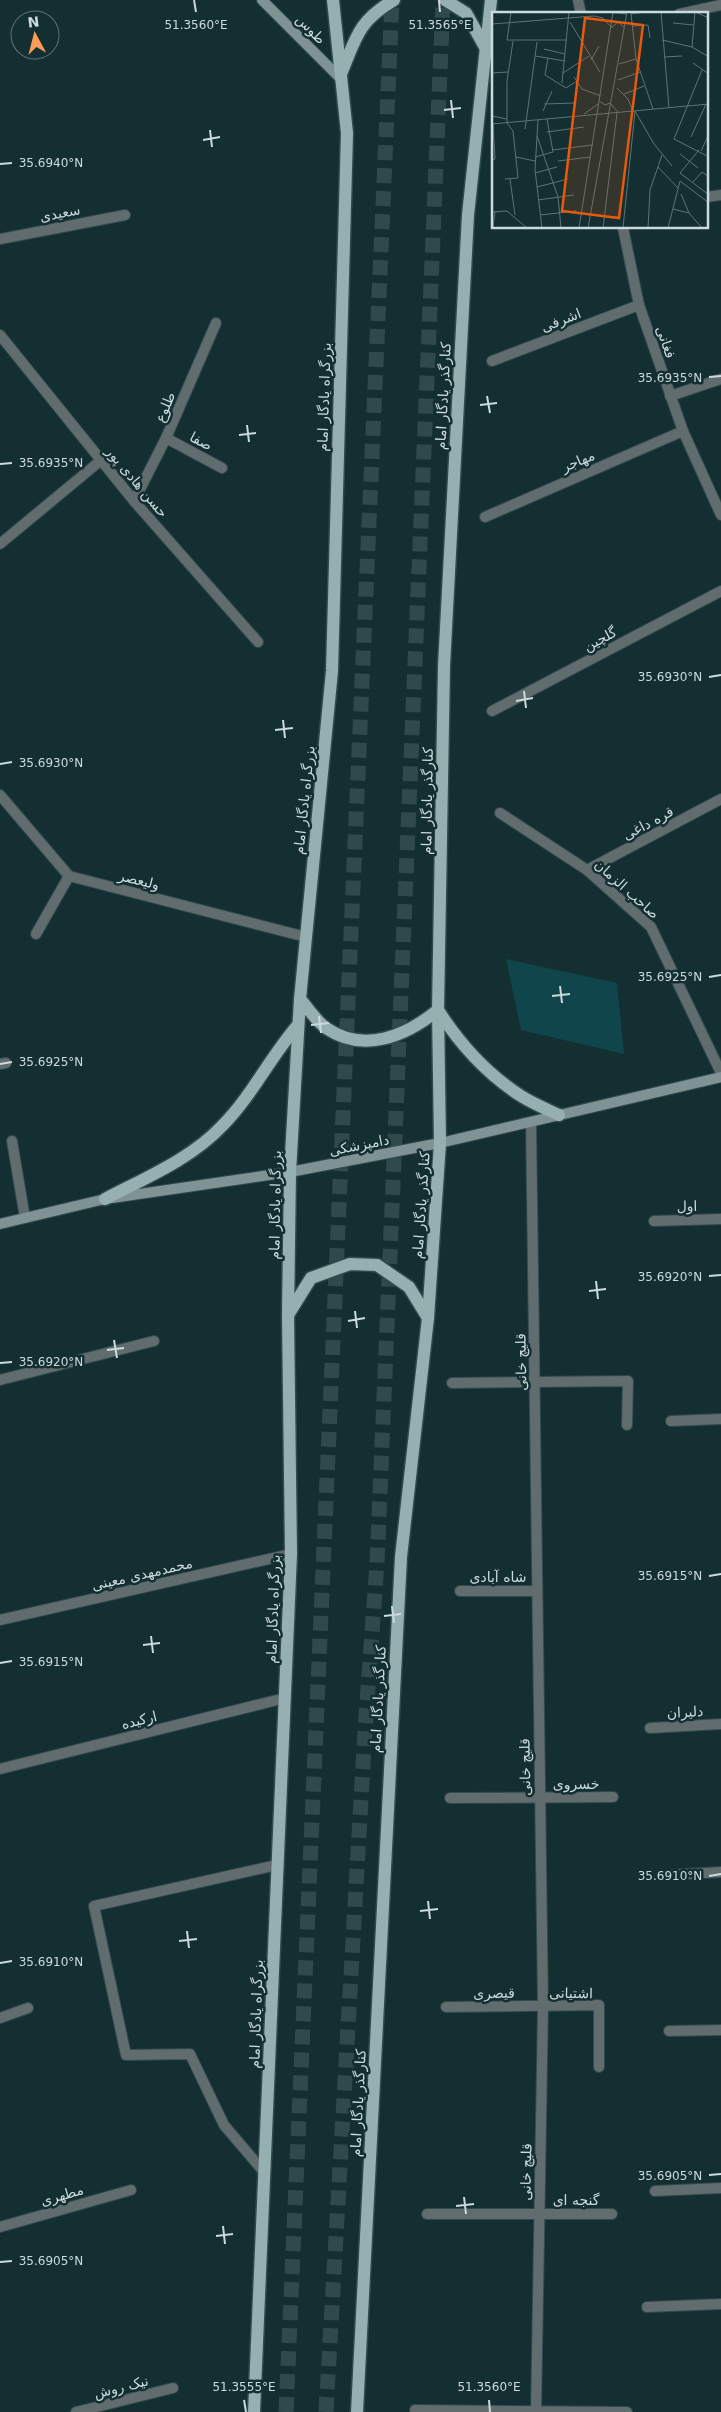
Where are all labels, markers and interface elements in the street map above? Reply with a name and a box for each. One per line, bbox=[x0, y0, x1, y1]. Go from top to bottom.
north arrow bbox=[10, 10, 60, 60]
street label: طوس bbox=[292, 11, 329, 48]
inset map bbox=[492, 12, 708, 229]
text: N bbox=[27, 13, 40, 31]
text: 51.3560°E bbox=[164, 18, 228, 32]
text: 51.3565°E bbox=[408, 18, 472, 32]
text: 35.6940°N bbox=[19, 156, 83, 170]
street label: سعیدی bbox=[38, 201, 82, 225]
street label: اشرفی bbox=[539, 305, 584, 336]
street label: فغانی bbox=[653, 324, 679, 360]
street label: کنارگذر یادگار امام bbox=[432, 341, 455, 450]
street label: بزرگراه یادگار امام bbox=[314, 342, 335, 452]
text: 35.6935°N bbox=[638, 371, 702, 385]
street label: طلوع bbox=[152, 389, 179, 425]
street label: صفا bbox=[187, 428, 215, 454]
street label: حسن هادی پور bbox=[101, 443, 171, 521]
street label: مهاجر bbox=[558, 447, 597, 476]
text: 35.6935°N bbox=[19, 456, 83, 470]
street label: گلچین bbox=[581, 624, 620, 655]
text: 35.6930°N bbox=[638, 670, 702, 684]
street label: بزرگراه یادگار امام bbox=[290, 745, 319, 855]
street label: کنارگذر یادگار امام bbox=[418, 747, 437, 855]
text: 35.6930°N bbox=[19, 756, 83, 770]
street label: قره داغی bbox=[620, 803, 677, 844]
street label: صاحب الزمان bbox=[591, 856, 662, 923]
street label: ولیعصر bbox=[116, 867, 161, 894]
text: 35.6925°N bbox=[638, 970, 702, 984]
text: 35.6925°N bbox=[19, 1055, 83, 1069]
street label: دامپزشکی bbox=[328, 1131, 391, 1160]
street label: بزرگراه یادگار امام bbox=[266, 1150, 285, 1260]
street label: کنارگذر یادگار امام bbox=[409, 1150, 434, 1260]
street label: اول bbox=[676, 1198, 698, 1215]
text: 35.6920°N bbox=[638, 1270, 702, 1284]
street label: قلیچ خانی bbox=[512, 1333, 531, 1391]
text: 35.6920°N bbox=[19, 1355, 83, 1369]
street label: بزرگراه یادگار امام bbox=[263, 1554, 284, 1664]
street label: محمدمهدی معینی bbox=[90, 1555, 194, 1594]
street label: شاه آبادی bbox=[469, 1569, 527, 1585]
text: 35.6915°N bbox=[638, 1569, 702, 1583]
street label: کنارگذر یادگار امام bbox=[367, 1644, 390, 1753]
text: 35.6915°N bbox=[19, 1655, 83, 1669]
street label: دلیران bbox=[666, 1703, 704, 1722]
street label: ارکیده bbox=[119, 1708, 159, 1733]
street label: قلیچ خانی bbox=[516, 1738, 535, 1796]
street label: خسروی bbox=[553, 1776, 599, 1793]
text: 35.6910°N bbox=[638, 1869, 702, 1883]
text: 35.6910°N bbox=[19, 1955, 83, 1969]
street label: بزرگراه یادگار امام bbox=[246, 1959, 267, 2069]
street label: قیصری bbox=[473, 1985, 515, 2002]
street label: اشتیانی bbox=[549, 1985, 593, 2001]
street label: کنارگذر یادگار امام bbox=[347, 2048, 370, 2157]
street label: قلیچ خانی bbox=[517, 2143, 536, 2201]
text: 35.6905°N bbox=[638, 2169, 702, 2183]
street label: مطهری bbox=[39, 2181, 86, 2210]
street label: گنجه ای bbox=[553, 2192, 600, 2208]
text: 35.6905°N bbox=[19, 2254, 83, 2268]
street label: نیک روش bbox=[92, 2372, 150, 2402]
text: 51.3555°E bbox=[212, 2380, 276, 2394]
text: 51.3560°E bbox=[457, 2380, 521, 2394]

